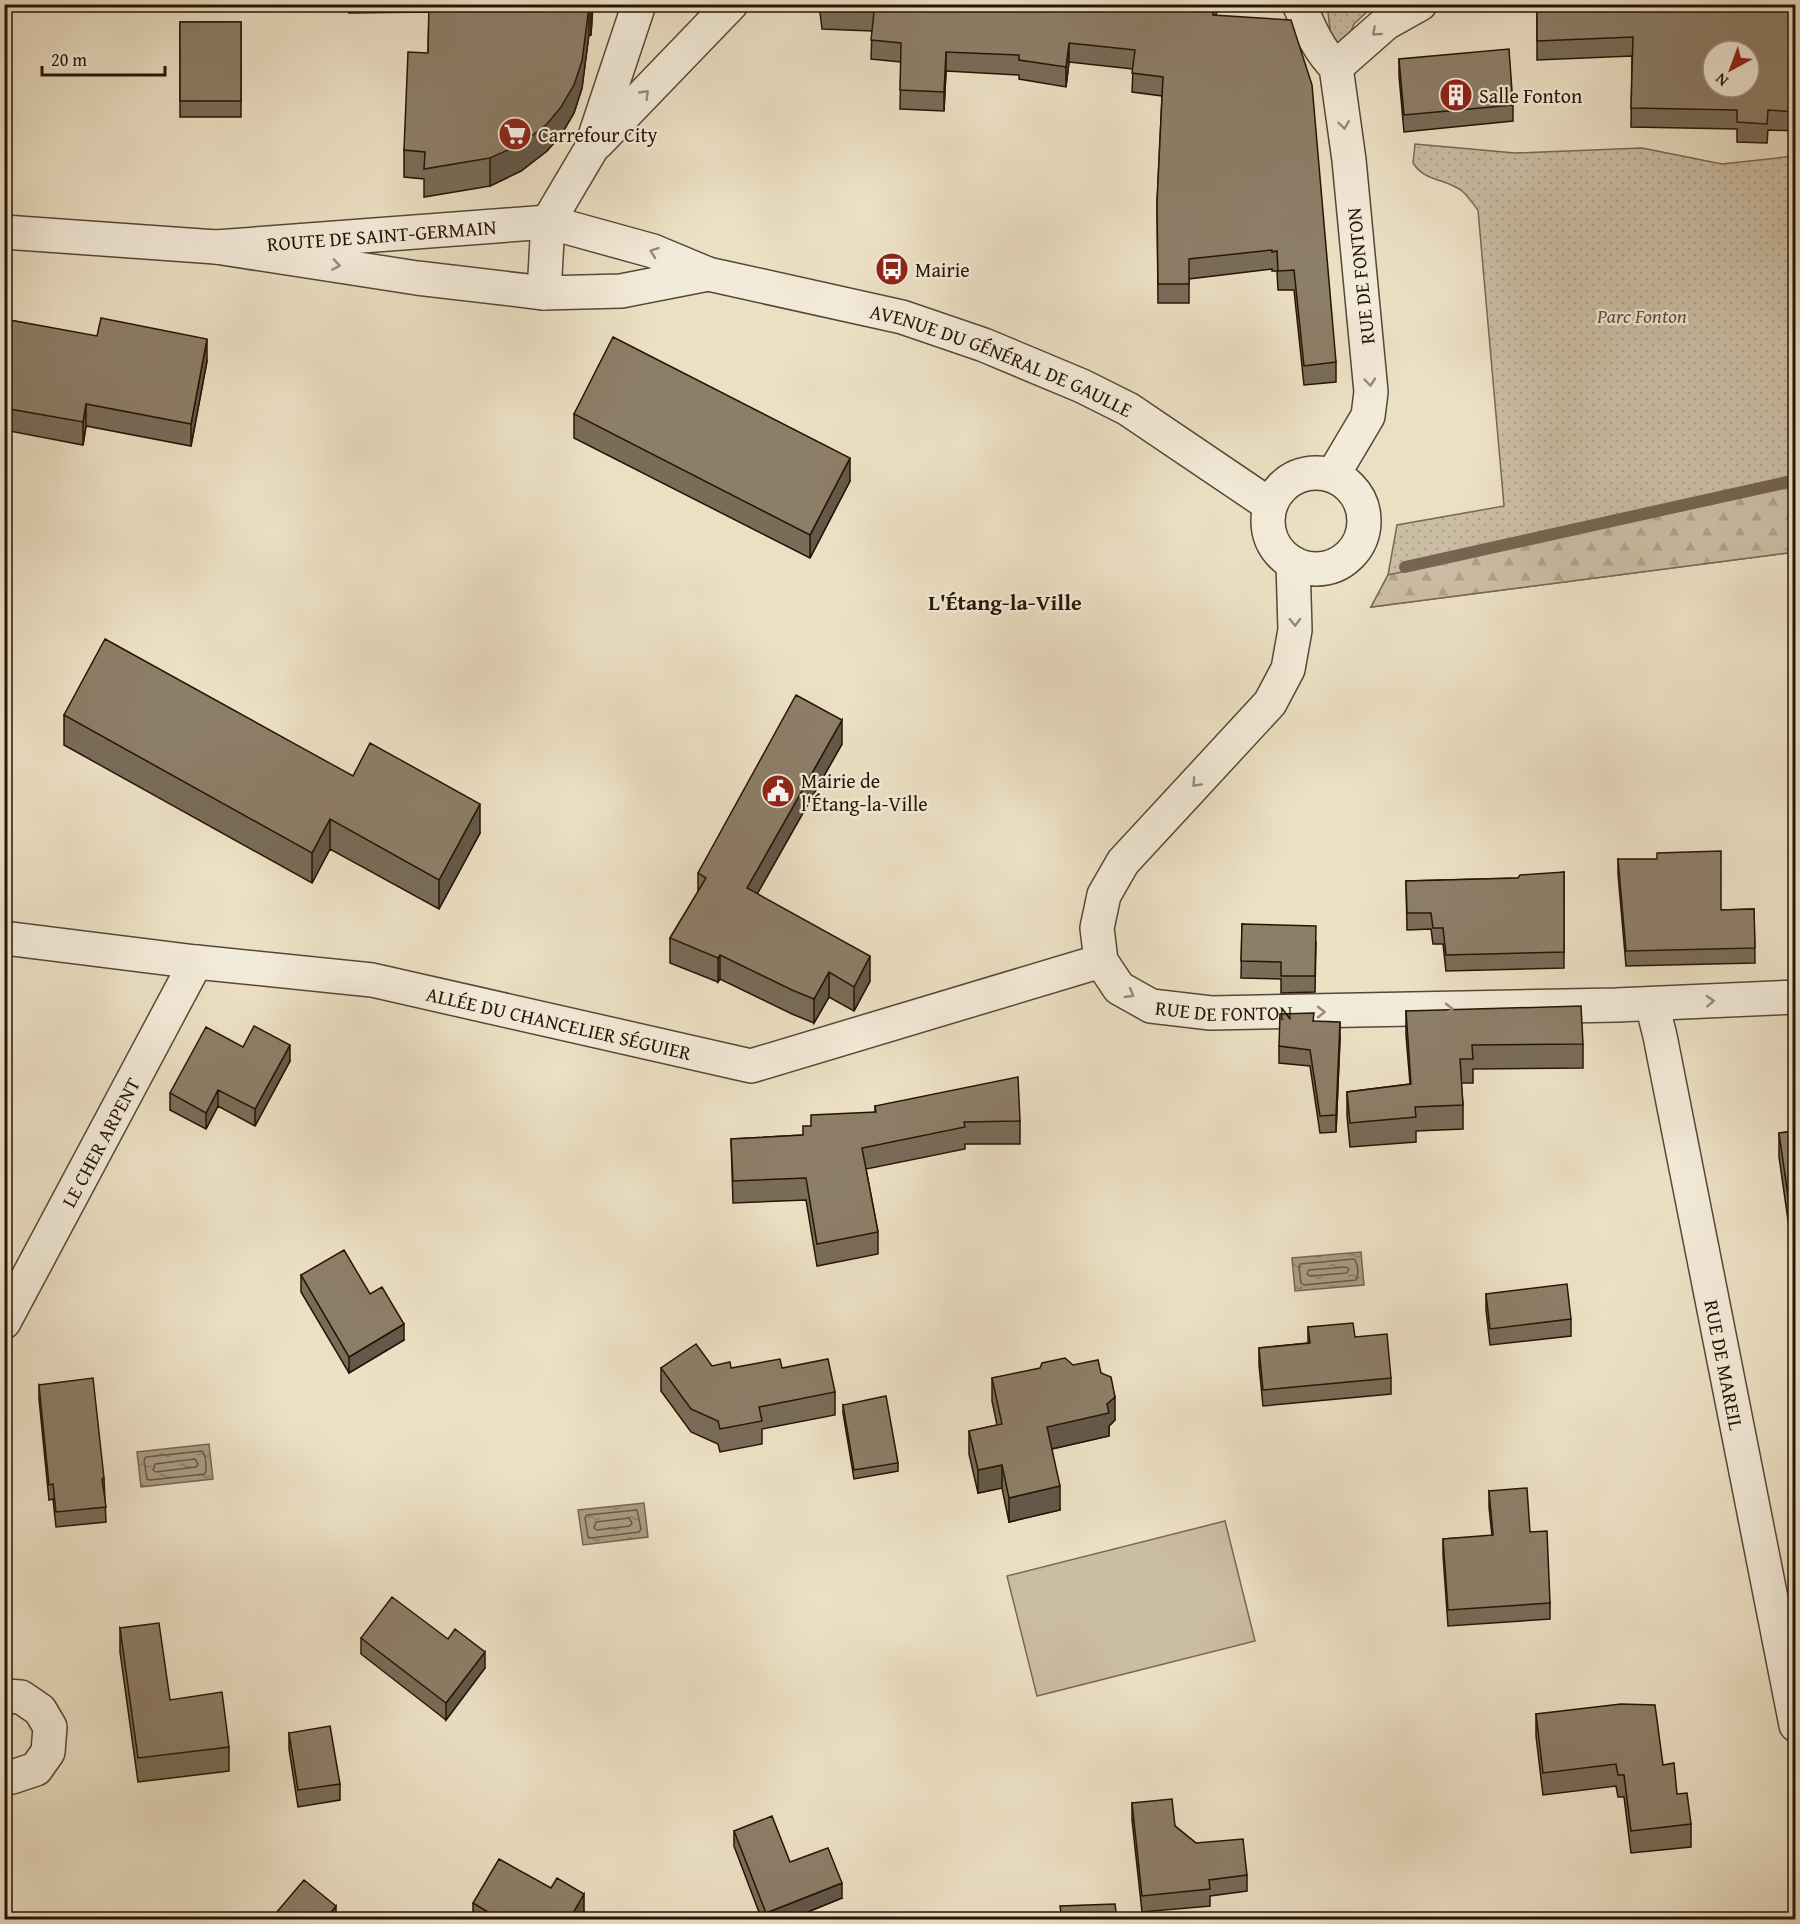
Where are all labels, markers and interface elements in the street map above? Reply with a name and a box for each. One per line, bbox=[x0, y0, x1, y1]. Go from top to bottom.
one-way arrow bbox=[1372, 25, 1382, 36]
scale bar bbox=[42, 39, 165, 77]
north arrow bbox=[1701, 39, 1761, 99]
text: 20 m bbox=[51, 46, 87, 73]
text: N bbox=[1709, 68, 1733, 93]
building icon: Salle Fonton bbox=[1438, 77, 1474, 113]
place label: Salle Fonton bbox=[1479, 81, 1582, 110]
one-way arrow bbox=[638, 91, 649, 101]
supermarket icon: Carrefour City bbox=[497, 116, 533, 152]
place label: Carrefour City bbox=[538, 120, 658, 149]
one-way arrow bbox=[1338, 120, 1350, 130]
street label: RUE DE FONTON bbox=[1338, 206, 1382, 346]
street label: ROUTE DE SAINT-GERMAIN bbox=[266, 211, 497, 258]
one-way arrow bbox=[649, 246, 659, 259]
bus stop icon: Mairie bbox=[874, 251, 910, 287]
place label: Mairie bbox=[915, 255, 970, 284]
one-way arrow bbox=[331, 259, 341, 271]
street label: AVENUE DU GÉNÉRAL DE GAULLE bbox=[867, 296, 1138, 424]
park label: Parc Fonton bbox=[1596, 301, 1687, 330]
one-way arrow bbox=[1363, 377, 1376, 386]
district label: L'Étang-la-Ville bbox=[928, 586, 1082, 618]
one-way arrow bbox=[1289, 617, 1301, 626]
place label: Mairie de l'Étang-la-Ville bbox=[801, 766, 928, 818]
public building icon: Mairie de l'Étang-la-Ville bbox=[760, 773, 796, 809]
one-way arrow bbox=[1193, 775, 1204, 786]
street label: ALLÉE DU CHANCELIER SÉGUIER bbox=[423, 978, 695, 1067]
one-way arrow bbox=[1123, 987, 1134, 998]
street label: RUE DE FONTON bbox=[1154, 992, 1293, 1028]
one-way arrow bbox=[1706, 995, 1715, 1008]
one-way arrow bbox=[1445, 1003, 1454, 1016]
one-way arrow bbox=[1316, 1005, 1325, 1018]
street label: LE CHER ARPENT bbox=[53, 1072, 147, 1212]
street label: RUE DE MAREIL bbox=[1698, 1297, 1752, 1432]

